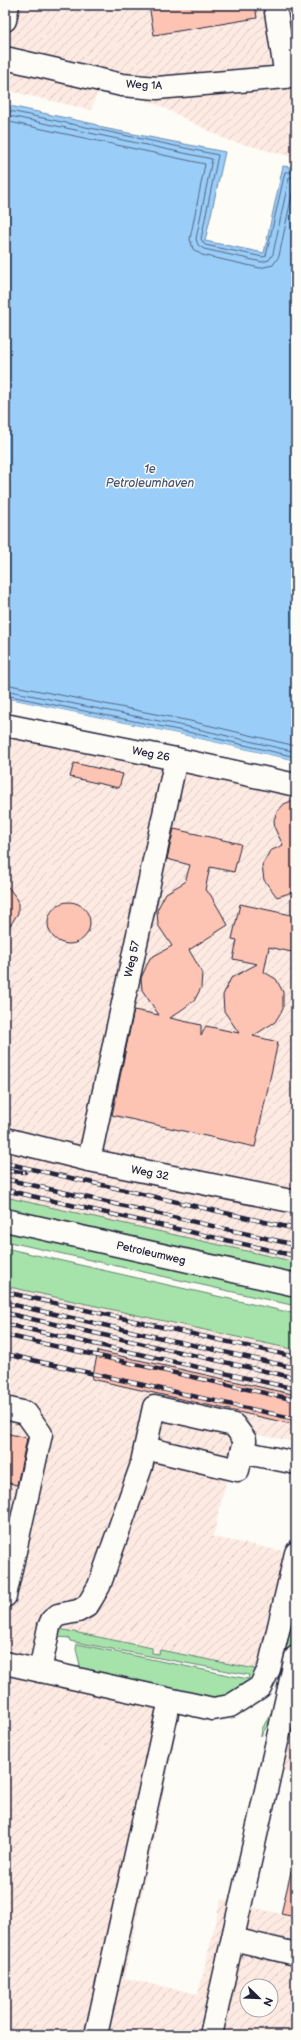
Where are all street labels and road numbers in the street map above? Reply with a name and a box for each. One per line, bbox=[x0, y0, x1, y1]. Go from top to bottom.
street label: Weg 1A bbox=[126, 78, 163, 92]
street label: Weg 26 bbox=[131, 744, 171, 764]
street label: Weg 57 bbox=[122, 939, 142, 978]
street label: Weg 32 bbox=[130, 1163, 171, 1183]
street label: Petroleumweg bbox=[115, 1239, 187, 1267]

